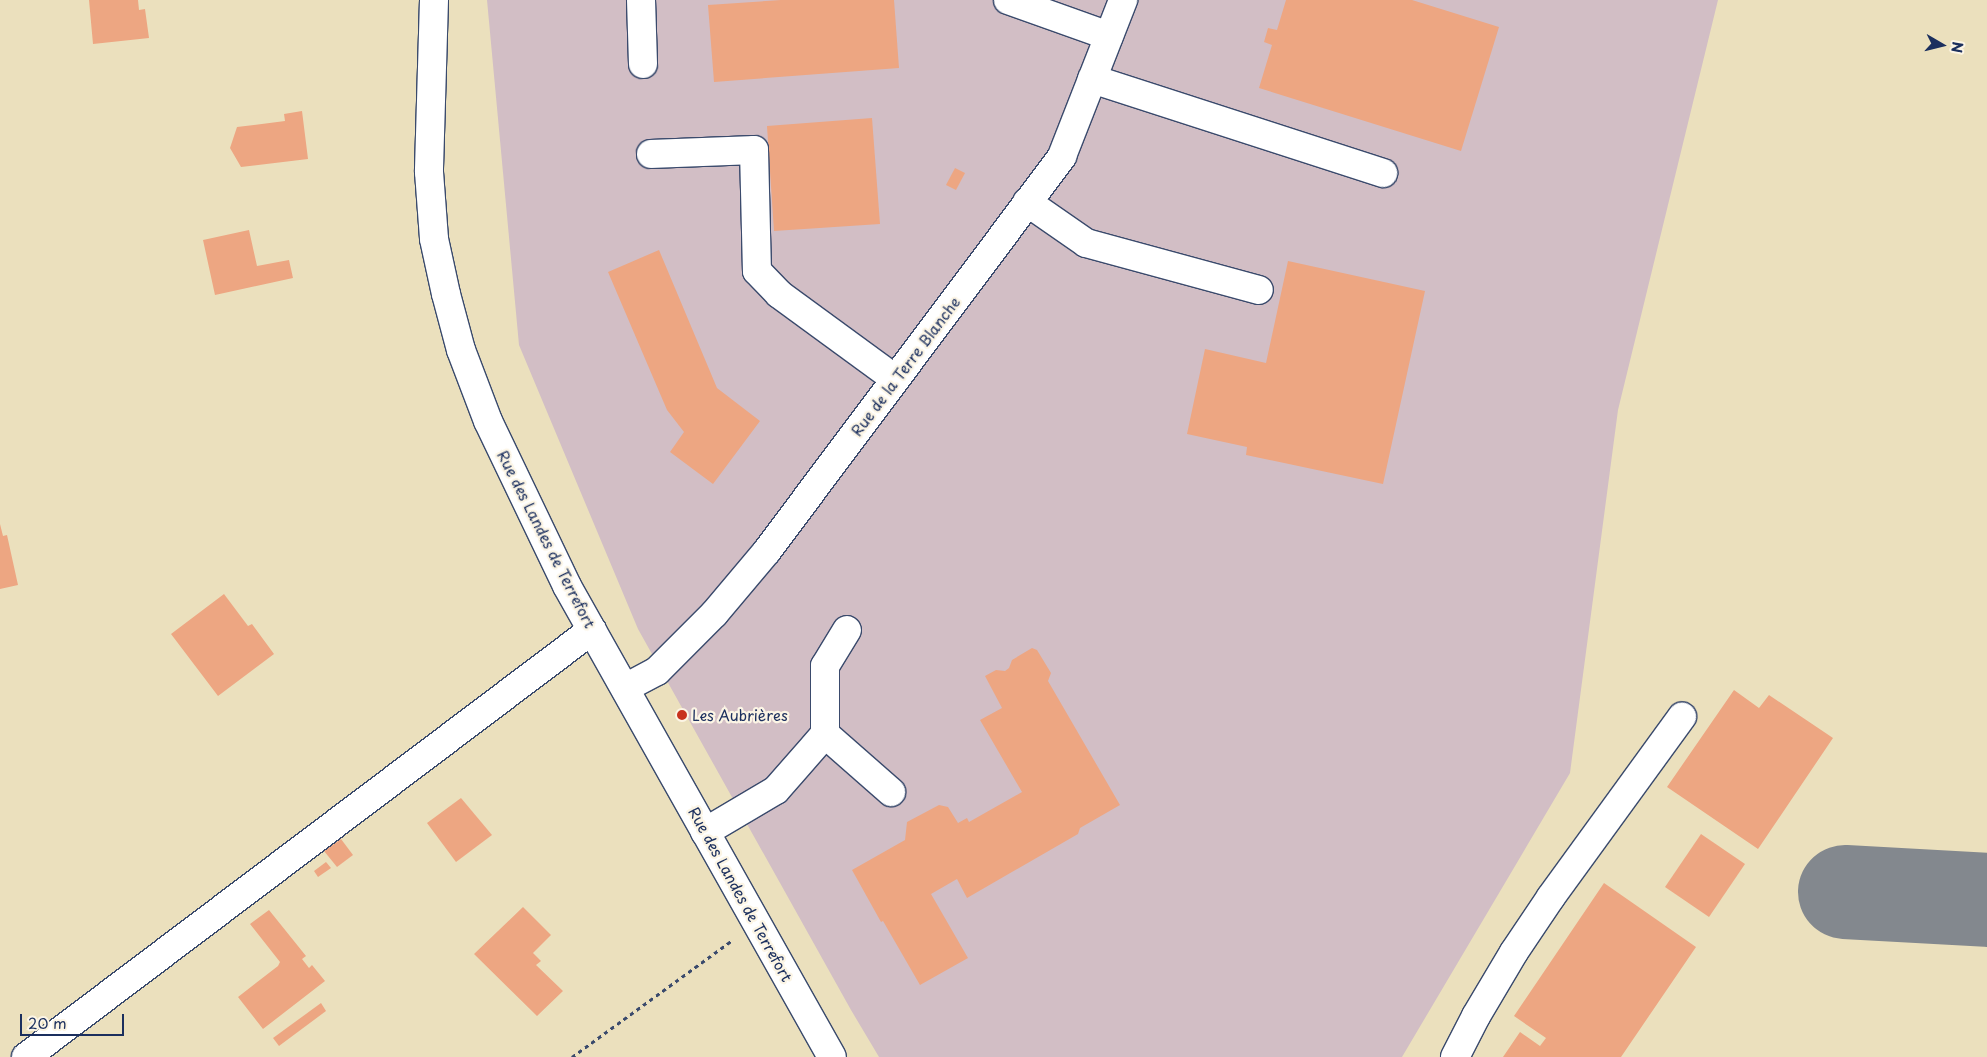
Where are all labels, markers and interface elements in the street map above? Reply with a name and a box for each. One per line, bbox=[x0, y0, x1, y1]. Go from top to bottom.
north arrow bbox=[1917, 20, 1967, 70]
text: N bbox=[1946, 40, 1969, 54]
street label: Rue de la Terre Blanche bbox=[846, 292, 964, 440]
street label: Rue des Landes de Terrefort bbox=[493, 446, 601, 632]
place label: Les Aubrières bbox=[692, 706, 790, 724]
marker: Les Aubrières bbox=[676, 709, 688, 721]
street label: Rue des Landes de Terrefort bbox=[685, 802, 797, 986]
scale bar bbox=[22, 1004, 126, 1036]
text: 20 m bbox=[28, 1011, 67, 1034]

